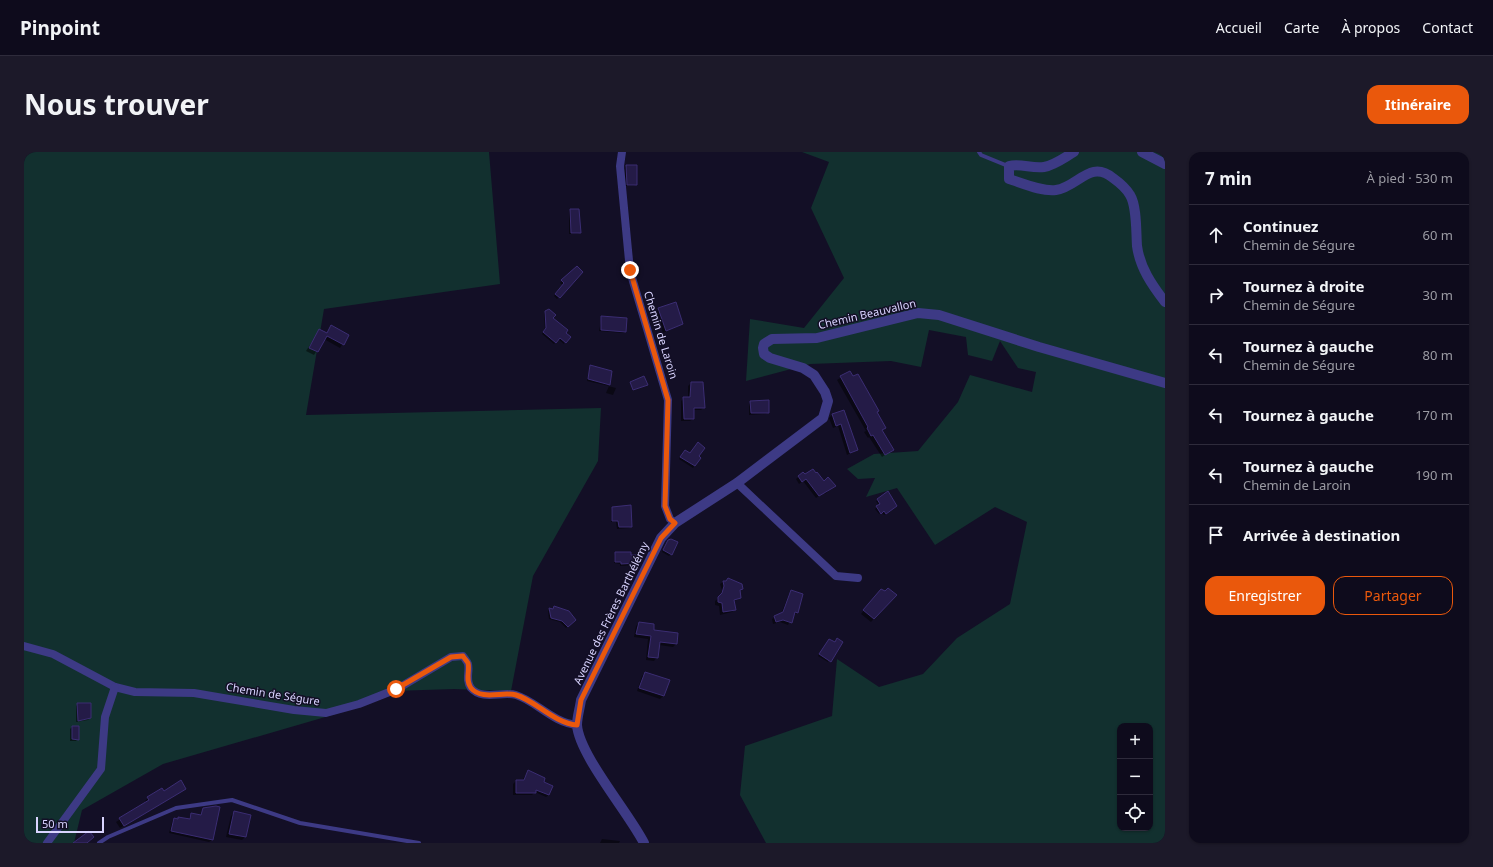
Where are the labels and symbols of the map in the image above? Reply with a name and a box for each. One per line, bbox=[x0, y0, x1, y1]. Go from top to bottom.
route end bbox=[621, 261, 639, 279]
street label: Chemin de Laroin bbox=[641, 289, 682, 381]
street label: Chemin Beauvallon bbox=[817, 295, 917, 332]
street label: Avenue des Frères Barthélémy bbox=[569, 538, 652, 687]
street label: Chemin de Ségure bbox=[225, 679, 321, 708]
route start bbox=[387, 680, 405, 698]
scale bar bbox=[36, 815, 104, 834]

